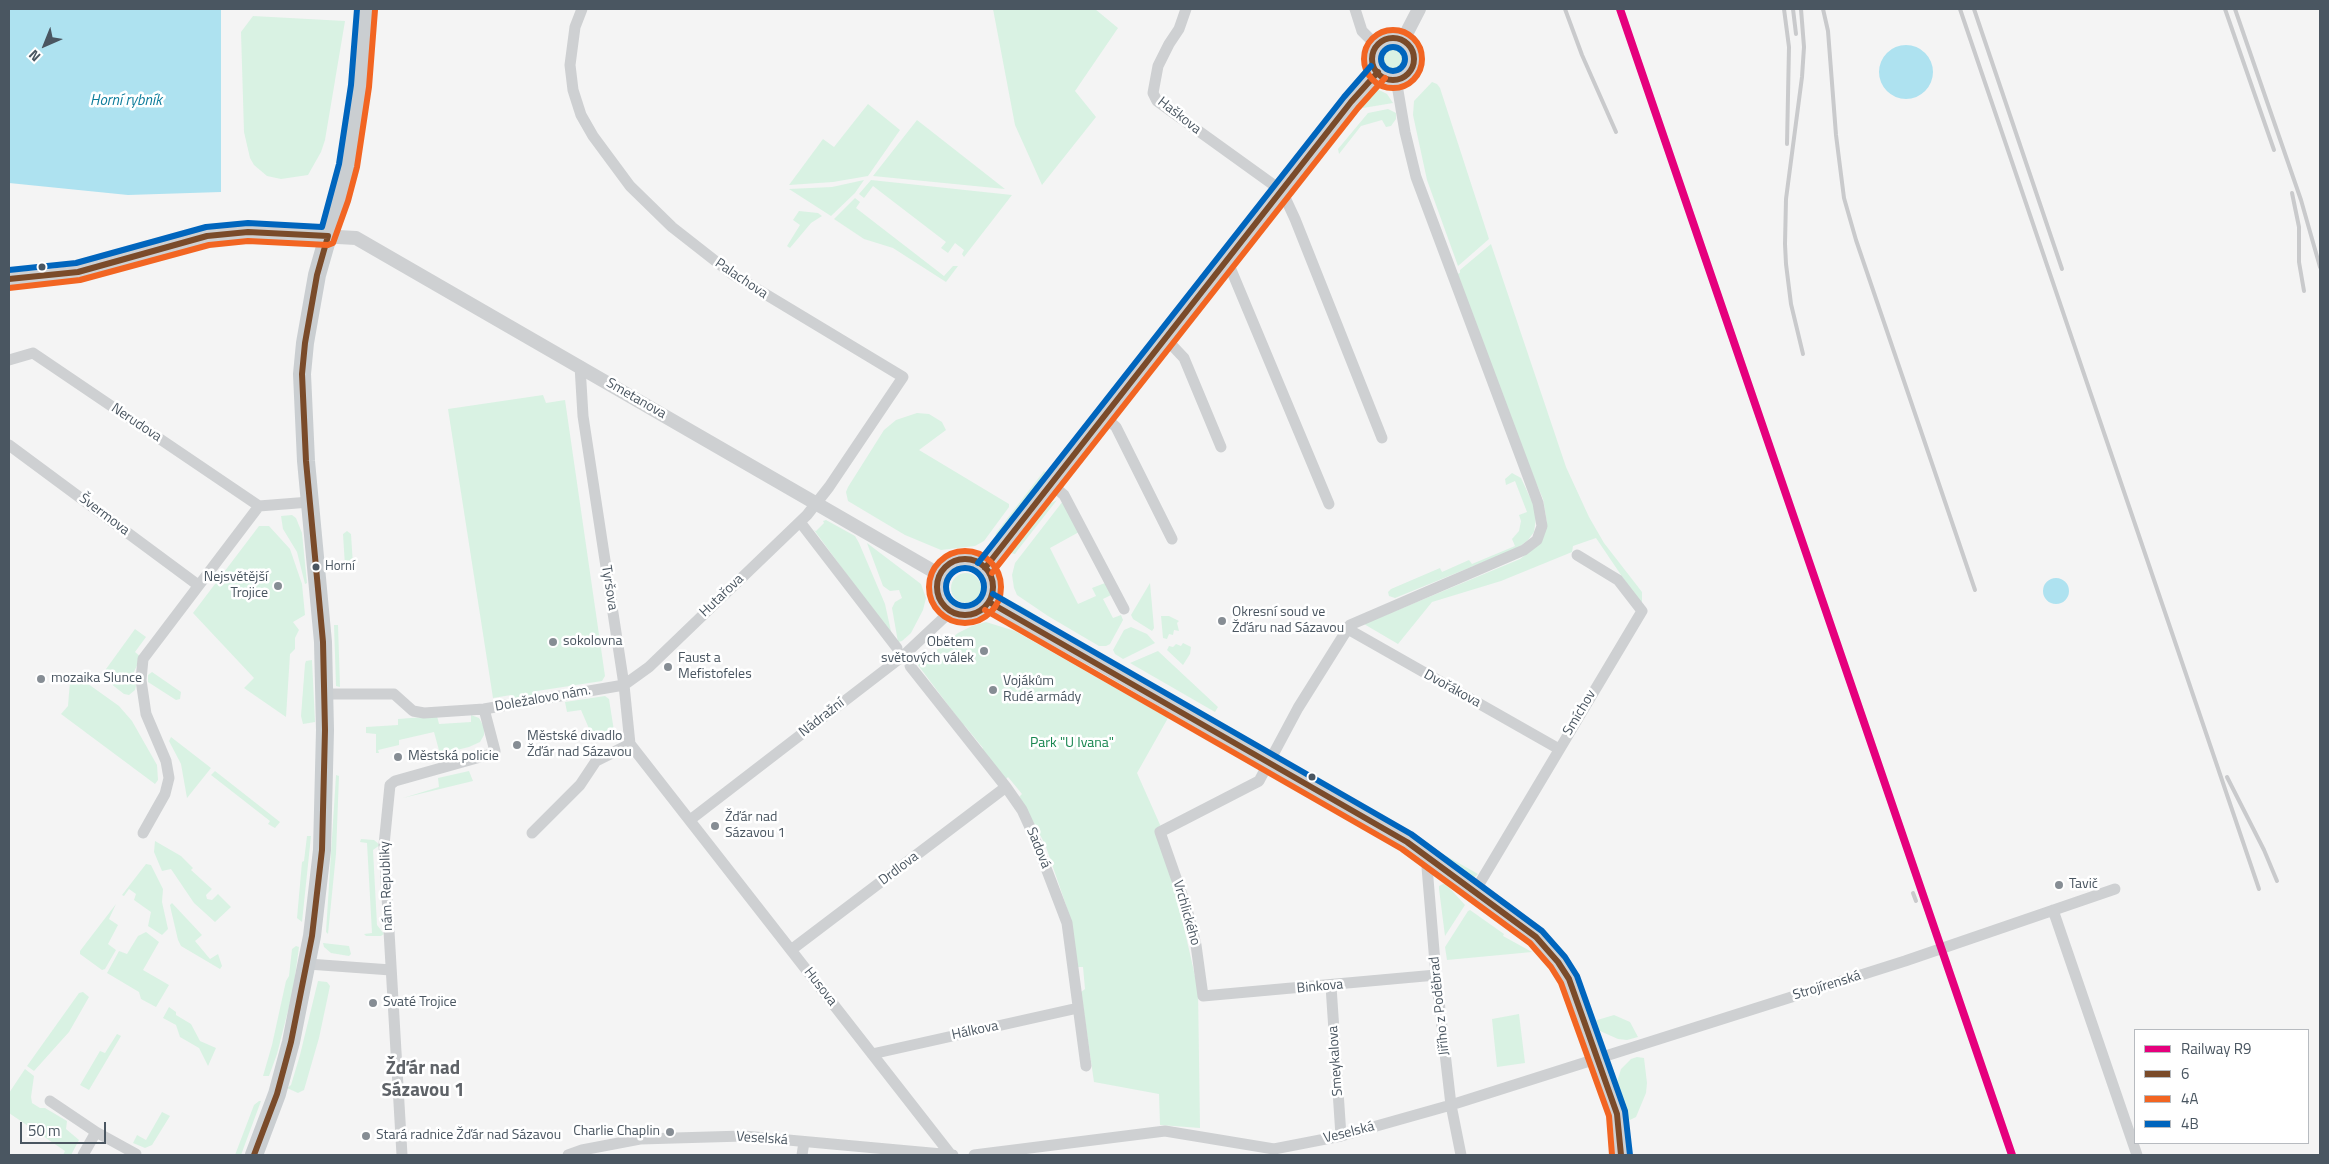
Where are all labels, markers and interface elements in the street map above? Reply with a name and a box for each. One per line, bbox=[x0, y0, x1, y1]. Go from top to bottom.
north arrow bbox=[20, 20, 70, 70]
text: N bbox=[23, 45, 45, 67]
water label: Horní rybník bbox=[90, 92, 162, 110]
street label: Haškova bbox=[1154, 94, 1204, 138]
street label: Palachova bbox=[711, 255, 771, 303]
unlabelled marker bbox=[37, 262, 47, 272]
street label: Smetanova bbox=[603, 375, 669, 423]
street label: Nerudova bbox=[108, 400, 164, 446]
street label: Švermova bbox=[76, 491, 132, 539]
place label: Horní bbox=[325, 559, 355, 575]
marker: Horní bbox=[311, 562, 321, 572]
street label: Tyršova bbox=[597, 564, 621, 612]
place label: Nejsvětější Trojice bbox=[204, 570, 268, 602]
street label: Hutařova bbox=[697, 571, 747, 621]
marker: Nejsvětější Trojice bbox=[272, 580, 284, 592]
place label: Okresní soud ve Žďáru nad Sázavou bbox=[1232, 605, 1344, 638]
marker: Okresní soud ve Žďáru nad Sázavou bbox=[1216, 615, 1228, 627]
place label: sokolovna bbox=[563, 634, 623, 650]
place label: Obětem světových válek bbox=[881, 635, 974, 668]
marker: sokolovna bbox=[547, 636, 559, 648]
marker: Obětem světových válek bbox=[978, 645, 990, 657]
place label: Faust a Mefistofeles bbox=[678, 651, 752, 684]
marker: Faust a Mefistofeles bbox=[662, 661, 674, 673]
street label: Dvořákova bbox=[1421, 667, 1483, 711]
place label: mozaika Slunce bbox=[51, 671, 142, 687]
marker: mozaika Slunce bbox=[35, 673, 47, 685]
place label: Vojákům Rudé armády bbox=[1003, 674, 1081, 706]
street label: Doležalovo nám. bbox=[494, 682, 592, 716]
marker: Vojákům Rudé armády bbox=[987, 684, 999, 696]
street label: Smíchov bbox=[1560, 687, 1600, 739]
street label: Nádražní bbox=[796, 695, 848, 741]
place label: Městské divadlo Žďár nad Sázavou bbox=[527, 729, 632, 762]
park label: Park "U Ivana" bbox=[1030, 736, 1114, 752]
marker: Městské divadlo Žďár nad Sázavou bbox=[511, 739, 523, 751]
place label: Městská policie bbox=[408, 749, 499, 765]
marker: Městská policie bbox=[392, 751, 404, 763]
unlabelled marker bbox=[1307, 772, 1317, 782]
place label: Žďár nad Sázavou 1 bbox=[725, 810, 785, 842]
marker: Žďár nad Sázavou 1 bbox=[709, 820, 721, 832]
street label: Sadová bbox=[1022, 825, 1054, 871]
street label: nám. Republiky bbox=[377, 841, 397, 931]
street label: Drdlova bbox=[876, 849, 922, 889]
place label: Tavič bbox=[2069, 877, 2098, 893]
street label: Vrchlického bbox=[1169, 878, 1203, 948]
marker: Tavič bbox=[2053, 879, 2065, 891]
street label: Jiřího z Poděbrad bbox=[1426, 956, 1454, 1056]
street label: Husova bbox=[800, 964, 840, 1010]
street label: Strojírenská bbox=[1791, 968, 1863, 1004]
street label: Binkova bbox=[1296, 977, 1344, 997]
place label: Svaté Trojice bbox=[383, 995, 457, 1011]
marker: Svaté Trojice bbox=[367, 997, 379, 1009]
street label: Hálkova bbox=[950, 1018, 1000, 1044]
street label: Smeykalova bbox=[1325, 1025, 1347, 1097]
legend bbox=[2134, 1029, 2309, 1144]
text: Railway R9 bbox=[2181, 1037, 2252, 1060]
district label: Žďár nad Sázavou 1 bbox=[381, 1058, 465, 1102]
text: 6 bbox=[2181, 1062, 2189, 1085]
text: 4A bbox=[2181, 1087, 2198, 1110]
scale bar bbox=[22, 1112, 109, 1144]
text: 4B bbox=[2181, 1112, 2199, 1135]
text: 50 m bbox=[28, 1119, 61, 1142]
street label: Veselská bbox=[1322, 1119, 1376, 1147]
place label: Charlie Chaplin bbox=[573, 1124, 660, 1140]
marker: Charlie Chaplin bbox=[664, 1126, 676, 1138]
place label: Stará radnice Žďár nad Sázavou bbox=[376, 1128, 561, 1144]
street label: Veselská bbox=[736, 1129, 788, 1149]
marker: Stará radnice Žďár nad Sázavou bbox=[360, 1130, 372, 1142]

